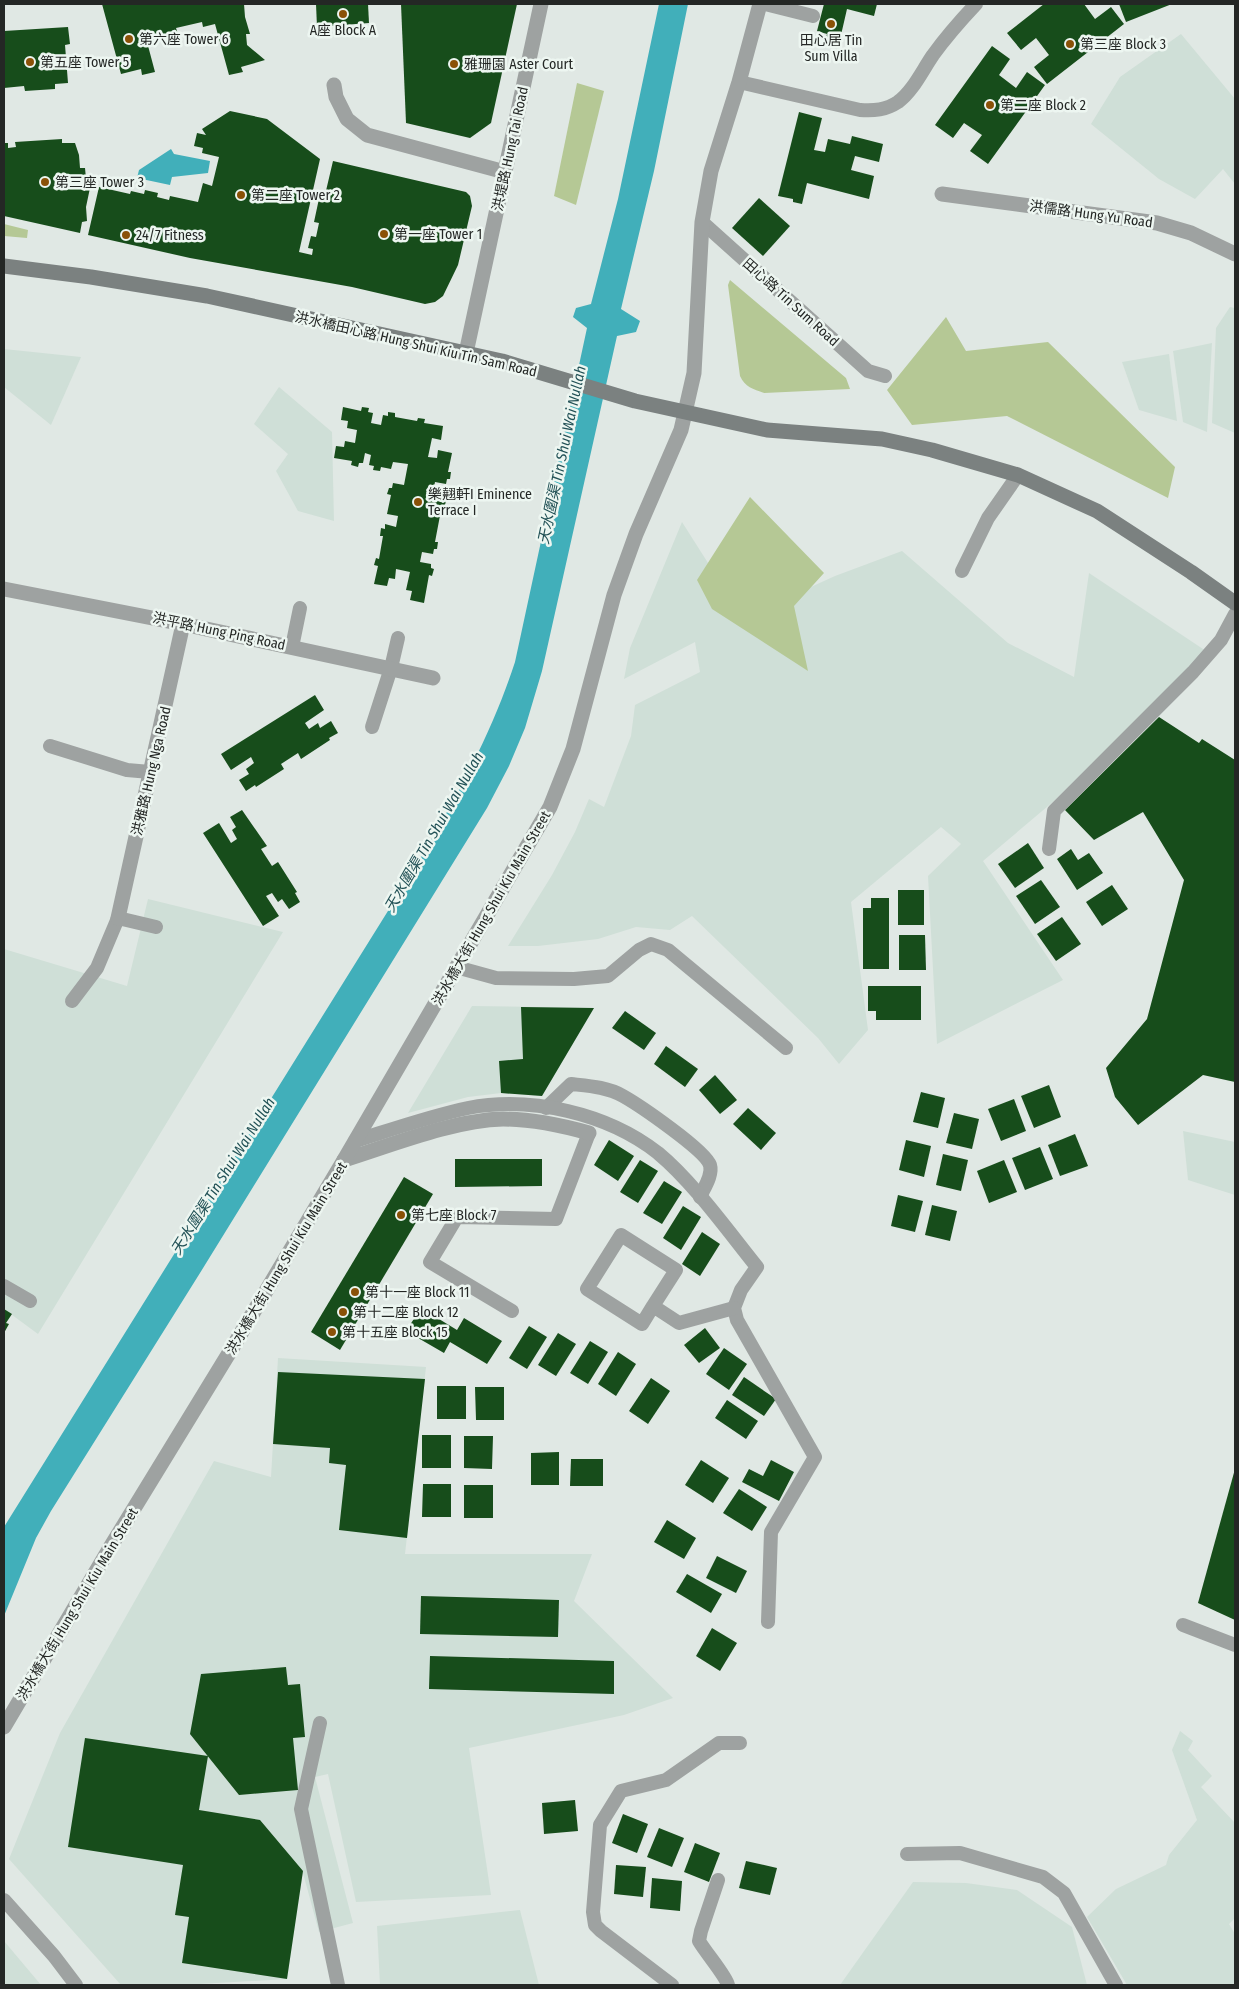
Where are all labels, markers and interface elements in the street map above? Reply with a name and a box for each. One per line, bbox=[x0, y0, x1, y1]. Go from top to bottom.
marker: A座 Block A bbox=[337, 8, 349, 20]
marker: 田心居 Tin Sum Villa bbox=[825, 18, 837, 30]
place label: A座 Block A bbox=[310, 22, 377, 39]
place label: 第六座 Tower 6 bbox=[139, 31, 229, 48]
place label: 田心居 Tin Sum Villa bbox=[800, 32, 862, 65]
marker: 第六座 Tower 6 bbox=[123, 33, 135, 45]
place label: 第三座 Block 3 bbox=[1080, 36, 1166, 53]
marker: 第三座 Block 3 bbox=[1064, 38, 1076, 50]
place label: 第五座 Tower 5 bbox=[40, 54, 129, 71]
marker: 第五座 Tower 5 bbox=[24, 56, 36, 68]
place label: 雅珊園 Aster Court bbox=[464, 56, 573, 73]
marker: 雅珊園 Aster Court bbox=[448, 58, 460, 70]
street label: 洪堤路 Hung Tai Road bbox=[489, 85, 532, 213]
place label: 第二座 Block 2 bbox=[1000, 97, 1086, 114]
marker: 第二座 Block 2 bbox=[984, 99, 996, 111]
place label: 第三座 Tower 3 bbox=[55, 174, 144, 191]
marker: 第三座 Tower 3 bbox=[39, 176, 51, 188]
place label: 第二座 Tower 2 bbox=[251, 187, 340, 204]
marker: 第二座 Tower 2 bbox=[235, 189, 247, 201]
street label: 洪儒路 Hung Yu Road bbox=[1028, 197, 1154, 232]
place label: 第一座 Tower 1 bbox=[394, 226, 482, 243]
place label: 24/7 Fitness bbox=[136, 227, 204, 244]
marker: 第一座 Tower 1 bbox=[378, 228, 390, 240]
marker: 24/7 Fitness bbox=[120, 229, 132, 241]
street label: 田心路 Tin Sum Road bbox=[739, 255, 842, 350]
street label: 洪水橋田心路 Hung Shui Kiu Tin Sam Road bbox=[293, 308, 539, 381]
water label: 天水圍渠 Tin Shui Wai Nullah bbox=[534, 364, 590, 546]
place label: 樂翹軒I Eminence Terrace I bbox=[428, 486, 532, 519]
marker: 樂翹軒I Eminence Terrace I bbox=[412, 496, 424, 508]
street label: 洪平路 Hung Ping Road bbox=[151, 609, 287, 654]
street label: 洪雅路 Hung Nga Road bbox=[128, 705, 175, 837]
water label: 天水圍渠 Tin Shui Wai Nullah bbox=[381, 749, 487, 915]
street label: 洪水橋大街 Hung Shui Kiu Main Street bbox=[429, 808, 554, 1009]
water label: 天水圍渠 Tin Shui Wai Nullah bbox=[167, 1094, 279, 1258]
street label: 洪水橋大街 Hung Shui Kiu Main Street bbox=[222, 1158, 351, 1358]
place label: 第七座 Block 7 bbox=[411, 1207, 497, 1224]
marker: 第七座 Block 7 bbox=[395, 1209, 407, 1221]
place label: 第十一座 Block 11 bbox=[365, 1284, 469, 1301]
marker: 第十一座 Block 11 bbox=[349, 1286, 361, 1298]
place label: 第十二座 Block 12 bbox=[353, 1304, 458, 1321]
marker: 第十二座 Block 12 bbox=[337, 1306, 349, 1318]
place label: 第十五座 Block 15 bbox=[342, 1324, 448, 1341]
marker: 第十五座 Block 15 bbox=[326, 1326, 338, 1338]
street label: 洪水橋大街 Hung Shui Kiu Main Street bbox=[13, 1504, 142, 1704]

